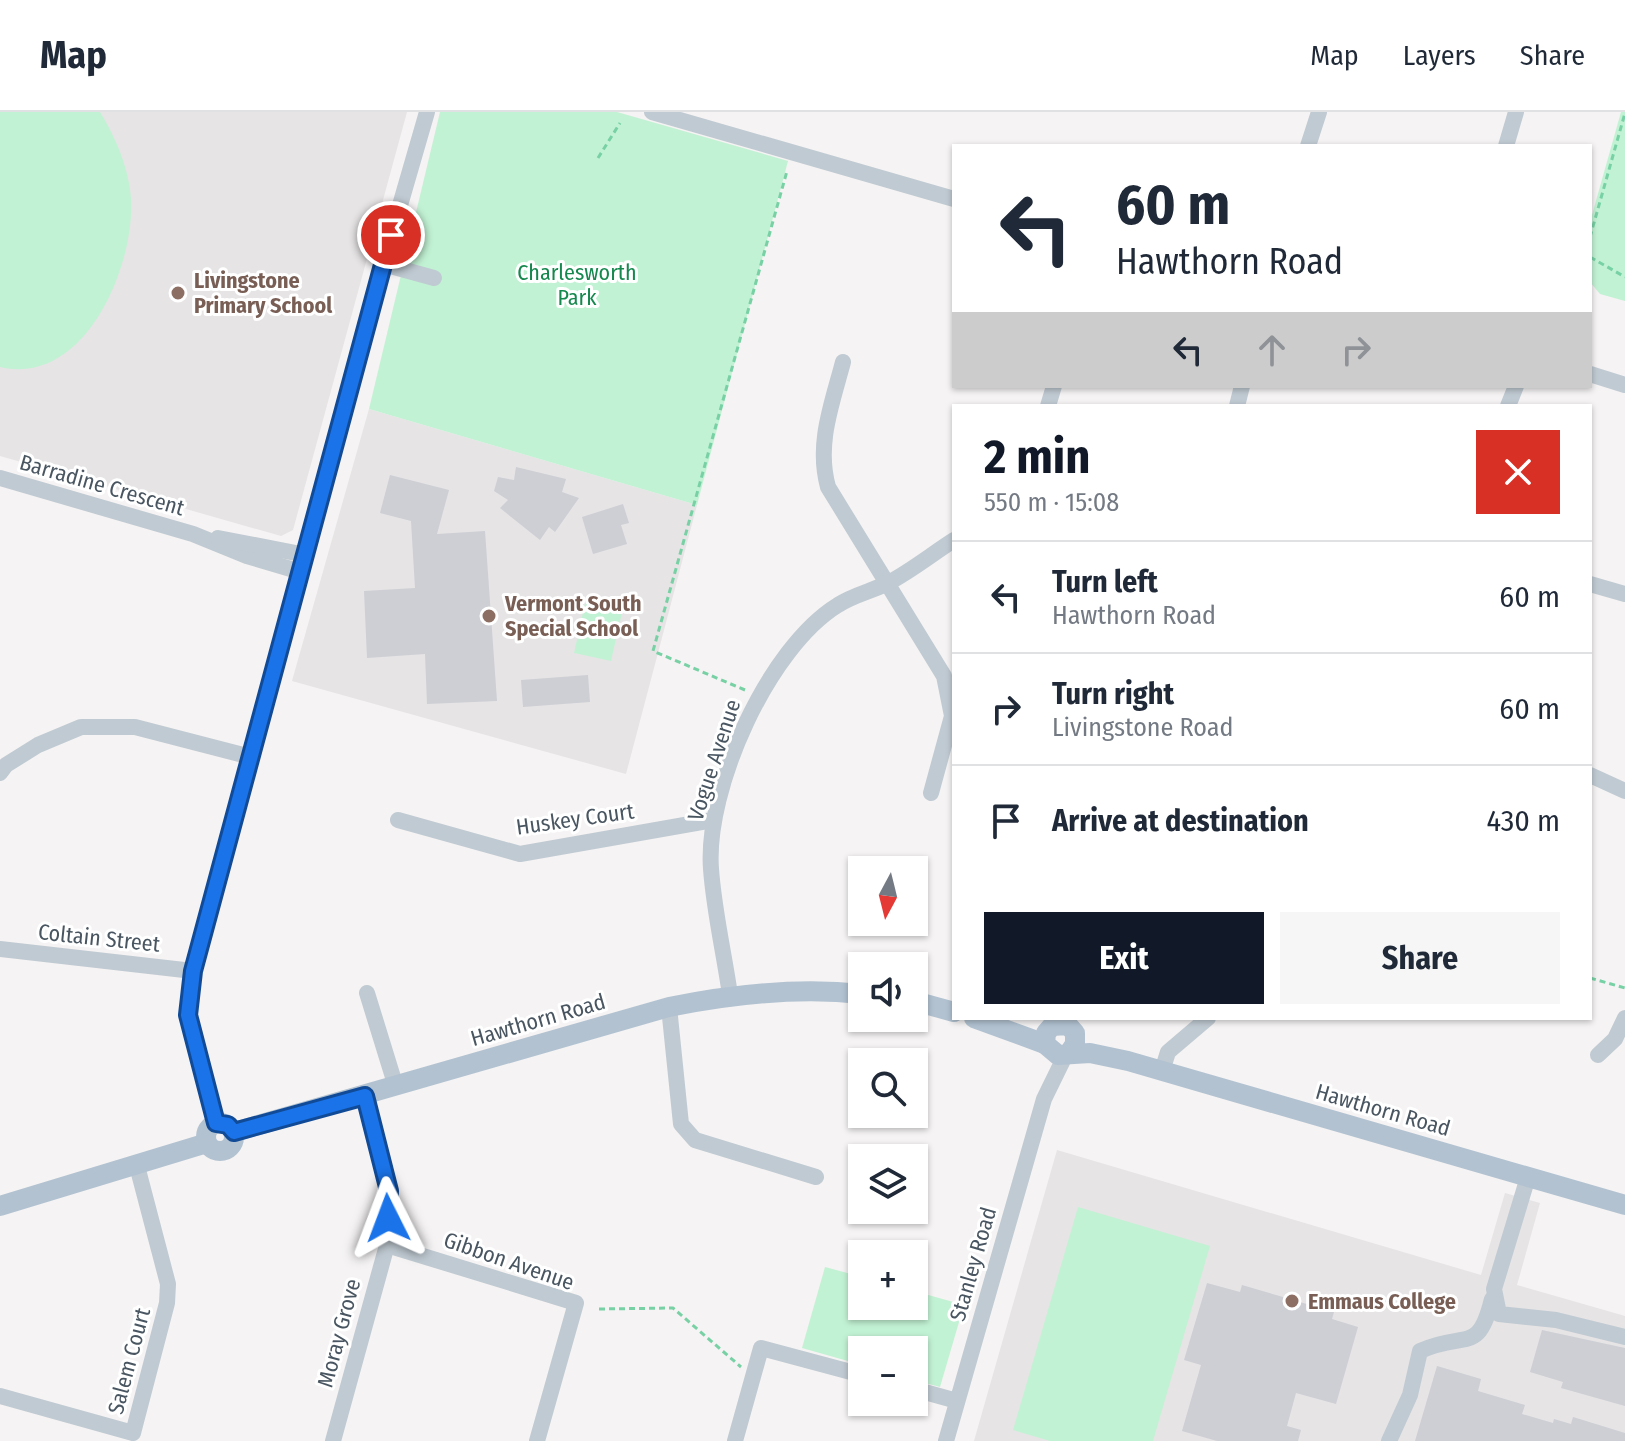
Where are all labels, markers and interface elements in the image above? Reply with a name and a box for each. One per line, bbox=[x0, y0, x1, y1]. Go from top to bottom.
text: Map bbox=[40, 32, 107, 78]
text: Map bbox=[1310, 39, 1359, 72]
text: Layers bbox=[1403, 39, 1476, 72]
text: Share bbox=[1520, 39, 1585, 72]
text: 60 m bbox=[1116, 172, 1230, 239]
icon: left bbox=[984, 176, 1088, 280]
pin bbox=[357, 201, 425, 269]
icon: arrive bbox=[369, 213, 413, 257]
text: Hawthorn Road bbox=[1116, 240, 1343, 284]
park label: Charlesworth Park bbox=[517, 259, 637, 311]
place label: Livingstone Primary School bbox=[194, 267, 333, 319]
marker: Livingstone Primary School bbox=[169, 284, 187, 302]
icon: left bbox=[1166, 328, 1210, 372]
icon: ahead bbox=[1250, 328, 1294, 372]
icon: right bbox=[1334, 328, 1378, 372]
text: 2 min bbox=[984, 428, 1090, 486]
button: close bbox=[1476, 430, 1560, 514]
street label: Barradine Crescent bbox=[17, 449, 188, 522]
text: 550 m · 15:08 bbox=[984, 487, 1119, 518]
text: Turn left bbox=[1052, 564, 1158, 600]
icon: left bbox=[984, 575, 1028, 619]
text: 60 m bbox=[1499, 579, 1560, 615]
place label: Vermont South Special School bbox=[504, 590, 641, 642]
text: Hawthorn Road bbox=[1052, 600, 1216, 631]
marker: Vermont South Special School bbox=[480, 607, 498, 625]
text: Turn right bbox=[1052, 676, 1174, 712]
icon: right bbox=[984, 687, 1028, 731]
text: 60 m bbox=[1499, 691, 1560, 727]
street label: Vogue Avenue bbox=[682, 696, 746, 824]
text: Livingstone Road bbox=[1052, 712, 1233, 743]
street label: Huskey Court bbox=[514, 797, 636, 841]
icon: arrive bbox=[984, 799, 1028, 843]
text: Arrive at destination bbox=[1052, 803, 1309, 839]
text: 430 m bbox=[1487, 803, 1560, 839]
north arrow bbox=[848, 856, 928, 936]
map controls bbox=[848, 856, 928, 1416]
button: Exit bbox=[984, 912, 1264, 1004]
button: Share bbox=[1280, 912, 1560, 1004]
street label: Coltain Street bbox=[37, 918, 162, 958]
button: sound bbox=[848, 952, 928, 1032]
street label: Hawthorn Road bbox=[468, 988, 608, 1052]
button: search bbox=[848, 1048, 928, 1128]
street label: Hawthorn Road bbox=[1313, 1078, 1453, 1142]
button: layers bbox=[848, 1144, 928, 1224]
position arrow bbox=[346, 1176, 430, 1260]
street label: Stanley Road bbox=[944, 1204, 1002, 1324]
street label: Gibbon Avenue bbox=[440, 1226, 578, 1296]
button: + bbox=[848, 1240, 928, 1320]
street label: Moray Grove bbox=[312, 1276, 366, 1390]
place label: Emmaus College bbox=[1308, 1288, 1456, 1315]
marker: Emmaus College bbox=[1283, 1292, 1301, 1310]
street label: Salem Court bbox=[102, 1304, 156, 1417]
button: − bbox=[848, 1336, 928, 1416]

